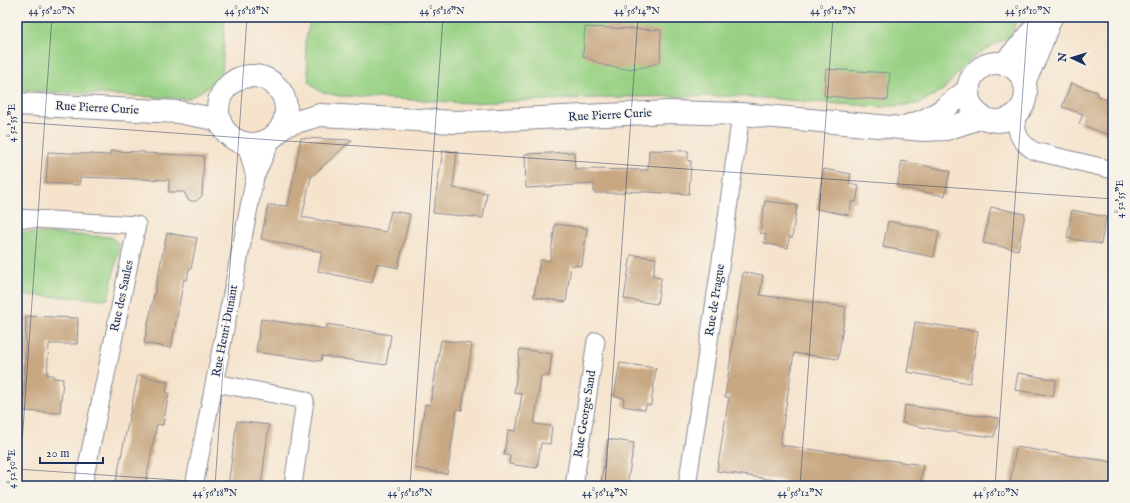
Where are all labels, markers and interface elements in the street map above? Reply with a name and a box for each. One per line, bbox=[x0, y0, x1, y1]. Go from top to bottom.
text: 44°56'20"N bbox=[29, 5, 76, 18]
text: 44°56'18"N bbox=[225, 5, 270, 18]
text: 44°56'16"N bbox=[419, 5, 465, 18]
text: 44°56'14"N bbox=[614, 5, 660, 18]
text: 44°56'12"N bbox=[810, 5, 856, 18]
text: 44°56'10"N bbox=[1005, 5, 1051, 18]
north arrow bbox=[1052, 38, 1092, 78]
text: N bbox=[1056, 52, 1070, 64]
street label: Rue Pierre Curie bbox=[55, 98, 140, 118]
text: 4°52'55"E bbox=[6, 104, 19, 142]
street label: Rue Pierre Curie bbox=[568, 105, 653, 125]
text: 4°52'55"E bbox=[1114, 180, 1127, 218]
street label: Rue des Saules bbox=[107, 259, 137, 333]
street label: Rue de Prague bbox=[702, 262, 728, 337]
street label: Rue Henri Dunant bbox=[209, 284, 241, 378]
street label: Rue George Sand bbox=[571, 369, 599, 459]
scale bar bbox=[40, 439, 103, 465]
text: 20 m bbox=[46, 446, 69, 461]
text: 4°52'50"E bbox=[6, 449, 19, 489]
text: 44°56'18"N bbox=[193, 487, 238, 500]
text: 44°56'16"N bbox=[387, 487, 433, 500]
text: 44°56'14"N bbox=[582, 487, 628, 500]
text: 44°56'12"N bbox=[777, 487, 823, 500]
text: 44°56'10"N bbox=[973, 487, 1019, 500]

